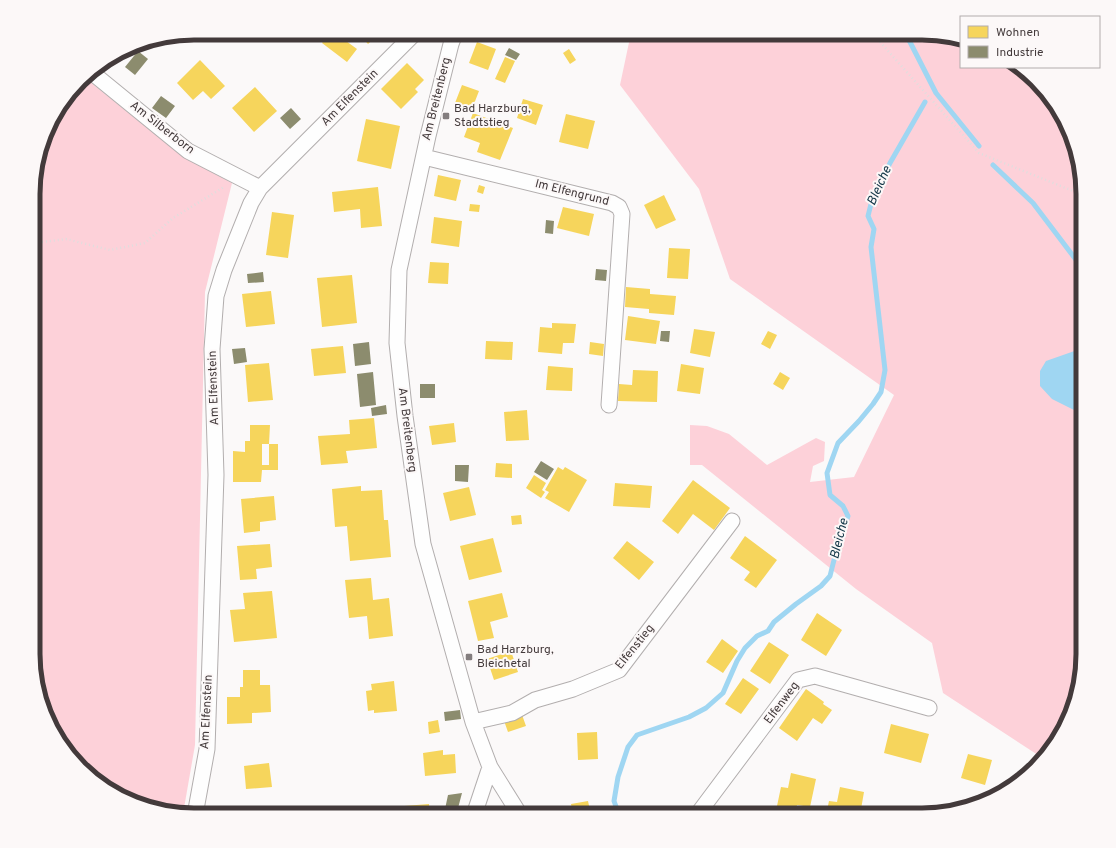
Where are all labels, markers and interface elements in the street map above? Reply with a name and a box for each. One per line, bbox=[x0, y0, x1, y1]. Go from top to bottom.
legend bbox=[960, 16, 1100, 68]
text: Wohnen bbox=[996, 25, 1040, 41]
text: Industrie bbox=[996, 45, 1044, 61]
street label: Am Breitenberg bbox=[419, 56, 455, 142]
street label: Am Elfenstein bbox=[318, 66, 382, 130]
street label: Am Silberborn bbox=[127, 98, 197, 158]
place label: Bad Harzburg, Stadtstieg bbox=[454, 101, 531, 131]
marker: Bad Harzburg, Stadtstieg bbox=[441, 111, 451, 121]
water label: Bleiche bbox=[864, 164, 896, 208]
street label: Im Elfengrund bbox=[533, 176, 611, 210]
street label: Am Elfenstein bbox=[205, 350, 223, 426]
street label: Am Breitenberg bbox=[394, 387, 420, 473]
water label: Bleiche bbox=[827, 517, 853, 561]
street label: Elfenstieg bbox=[612, 621, 658, 673]
place label: Bad Harzburg, Bleichetal bbox=[477, 642, 554, 672]
marker: Bad Harzburg, Bleichetal bbox=[464, 652, 474, 662]
street label: Am Elfenstein bbox=[197, 674, 217, 750]
street label: Elfenweg bbox=[761, 679, 803, 727]

